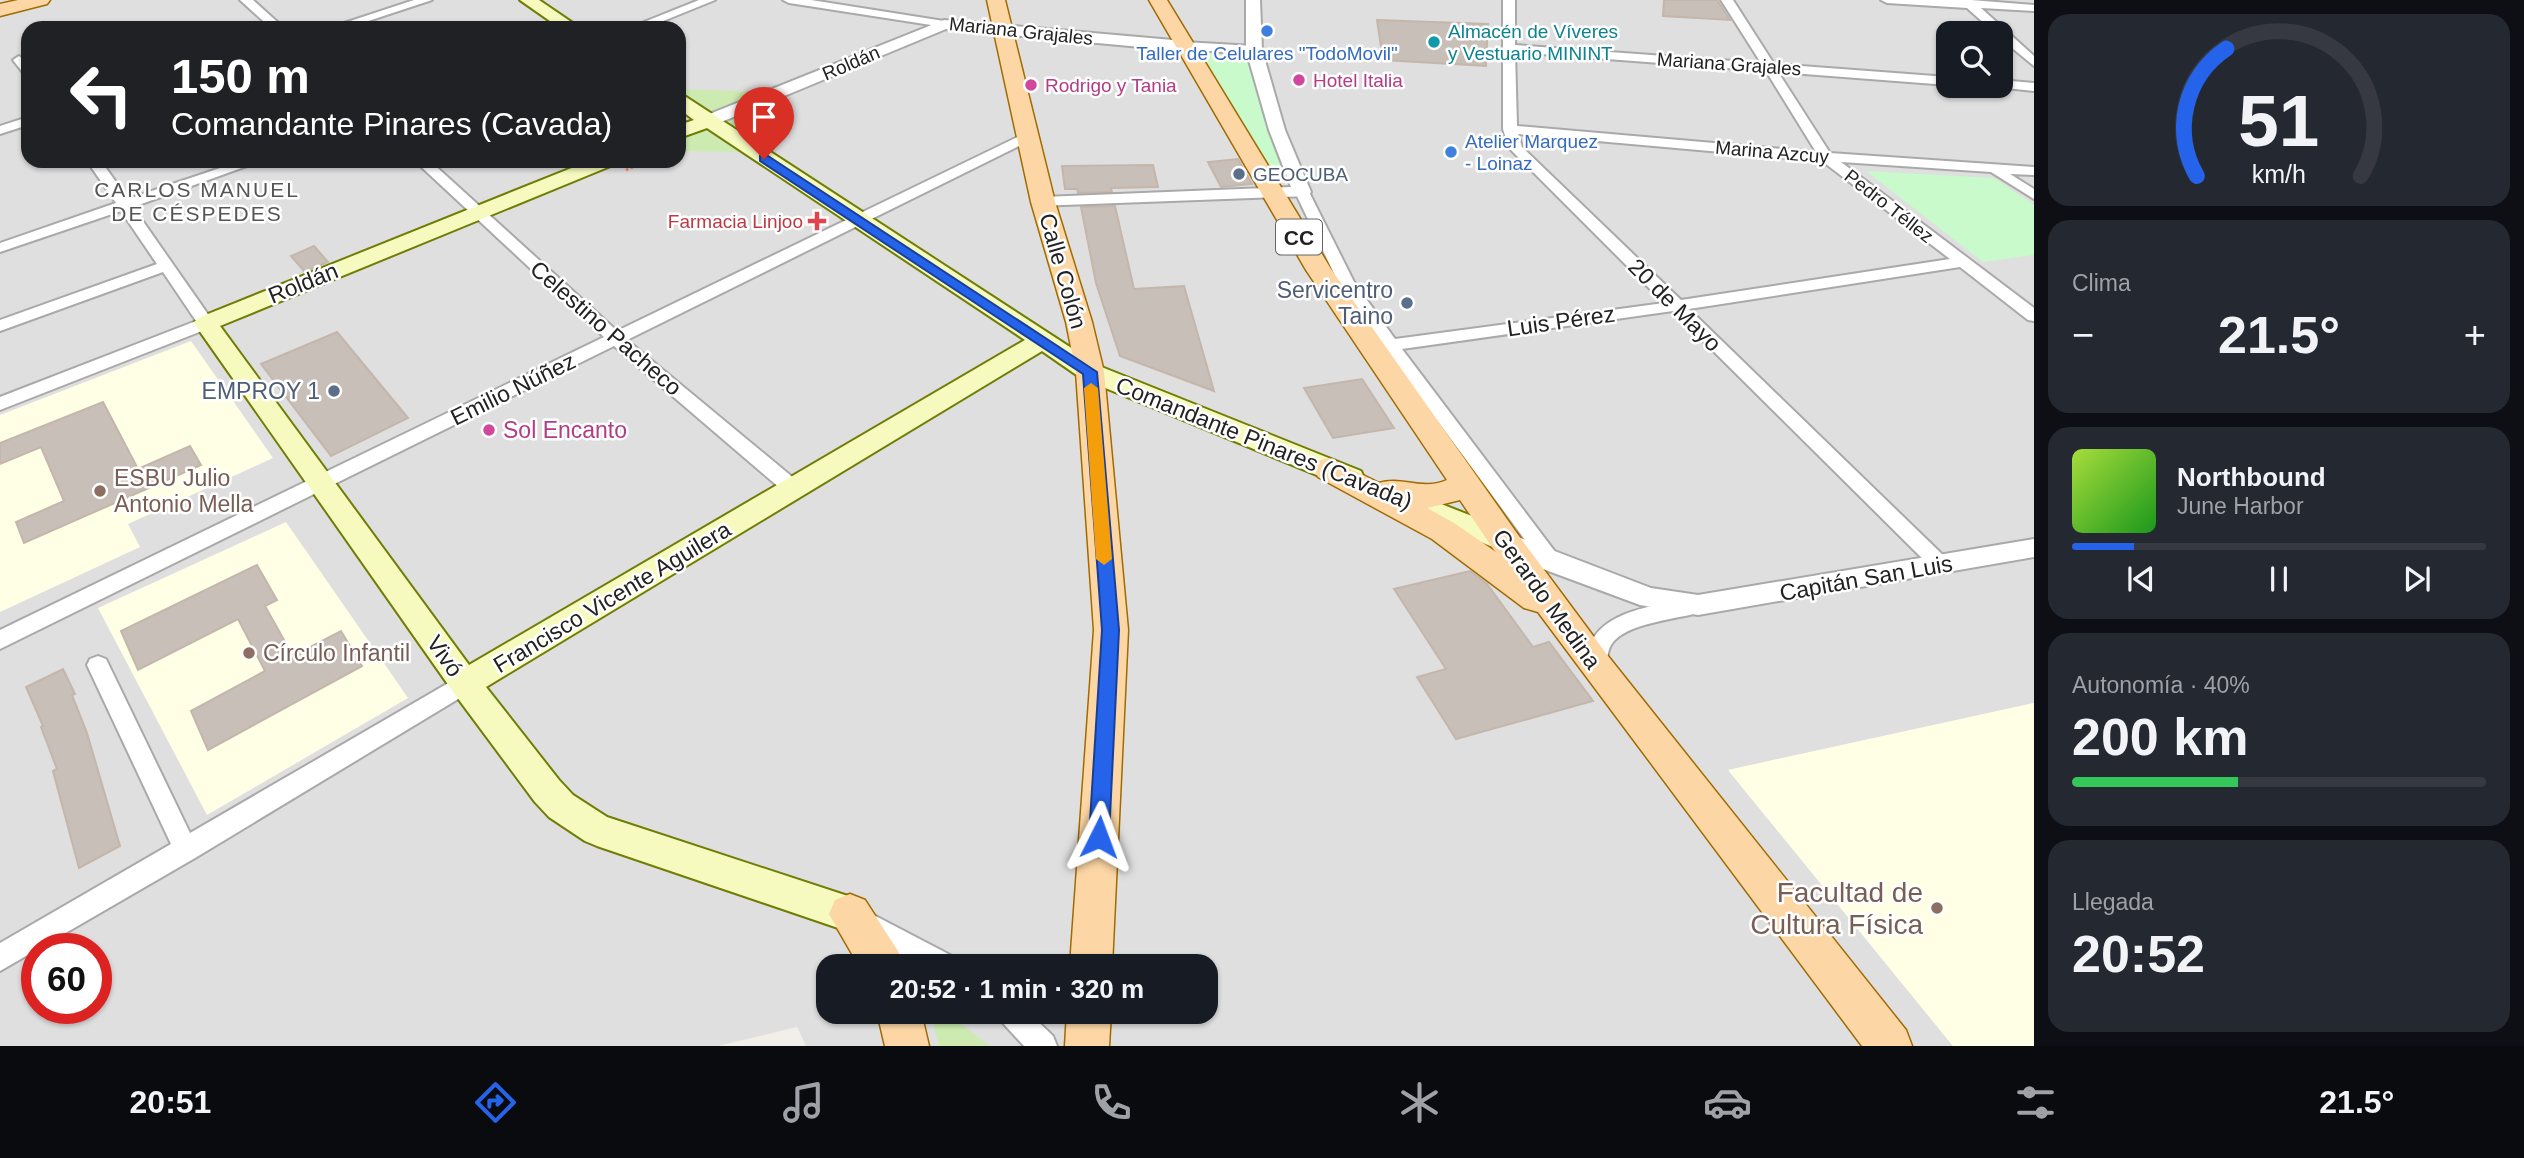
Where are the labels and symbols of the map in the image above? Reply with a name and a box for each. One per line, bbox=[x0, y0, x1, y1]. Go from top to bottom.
street label: Mariana Grajales bbox=[948, 13, 1094, 49]
place label: Almacén de Víveres y Vestuario MININT bbox=[1448, 21, 1618, 64]
marker: Taller de Celulares "TodoMovil" bbox=[1259, 23, 1275, 39]
marker: Almacén de Víveres y Vestuario MININT bbox=[1426, 34, 1442, 50]
street label: Roldán bbox=[819, 42, 883, 84]
place label: Taller de Celulares "TodoMovil" bbox=[1136, 43, 1398, 64]
street label: Mariana Grajales bbox=[1656, 48, 1802, 80]
place label: Hotel Italia bbox=[1313, 70, 1403, 91]
marker: Hotel Italia bbox=[1291, 72, 1307, 88]
place label: Rodrigo y Tania bbox=[1045, 75, 1177, 96]
marker: Rodrigo y Tania bbox=[1023, 77, 1039, 93]
pin bbox=[734, 87, 794, 159]
place label: Atelier Marquez - Loinaz bbox=[1465, 131, 1598, 174]
street label: Marina Azcuy bbox=[1714, 137, 1830, 167]
marker: Atelier Marquez - Loinaz bbox=[1443, 144, 1459, 160]
place label: GEOCUBA bbox=[1253, 164, 1348, 185]
street label: Pedro Téllez bbox=[1841, 165, 1937, 247]
marker: GEOCUBA bbox=[1231, 166, 1247, 182]
district label: CARLOS MANUEL DE CÉSPEDES bbox=[94, 178, 300, 225]
street label: Calle Colón bbox=[1034, 210, 1092, 332]
place label: Farmacia Linjoo bbox=[668, 211, 803, 232]
marker: Farmacia Linjoo bbox=[809, 213, 825, 229]
road number: CC bbox=[1276, 219, 1322, 254]
street label: 20 de Mayo bbox=[1623, 253, 1727, 357]
street label: Celestino Pacheco bbox=[525, 255, 687, 401]
street label: Roldán bbox=[264, 257, 342, 309]
place label: Servicentro Taino bbox=[1277, 277, 1393, 329]
marker: Servicentro Taino bbox=[1399, 295, 1415, 311]
street label: Luis Pérez bbox=[1505, 301, 1617, 341]
street label: Emilio Núñez bbox=[446, 348, 580, 430]
street label: Comandante Pinares (Cavada) bbox=[1112, 372, 1416, 514]
place label: EMPROY 1 bbox=[202, 378, 320, 404]
marker: EMPROY 1 bbox=[326, 383, 342, 399]
place label: Sol Encanto bbox=[503, 417, 627, 443]
marker: Sol Encanto bbox=[481, 422, 497, 438]
place label: ESBU Julio Antonio Mella bbox=[114, 465, 254, 517]
marker: ESBU Julio Antonio Mella bbox=[92, 483, 108, 499]
street label: Francisco Vicente Aguilera bbox=[489, 516, 735, 678]
street label: Gerardo Medina bbox=[1488, 524, 1606, 674]
street label: Capitán San Luis bbox=[1777, 550, 1955, 606]
street label: Vivó bbox=[422, 630, 468, 682]
place label: Círculo Infantil bbox=[263, 640, 410, 666]
marker: Círculo Infantil bbox=[241, 645, 257, 661]
position arrow bbox=[1062, 800, 1136, 874]
place label: Facultad de Cultura Física bbox=[1750, 877, 1923, 940]
marker: Facultad de Cultura Física bbox=[1929, 900, 1945, 916]
speed limit sign: 60 bbox=[21, 933, 112, 1024]

